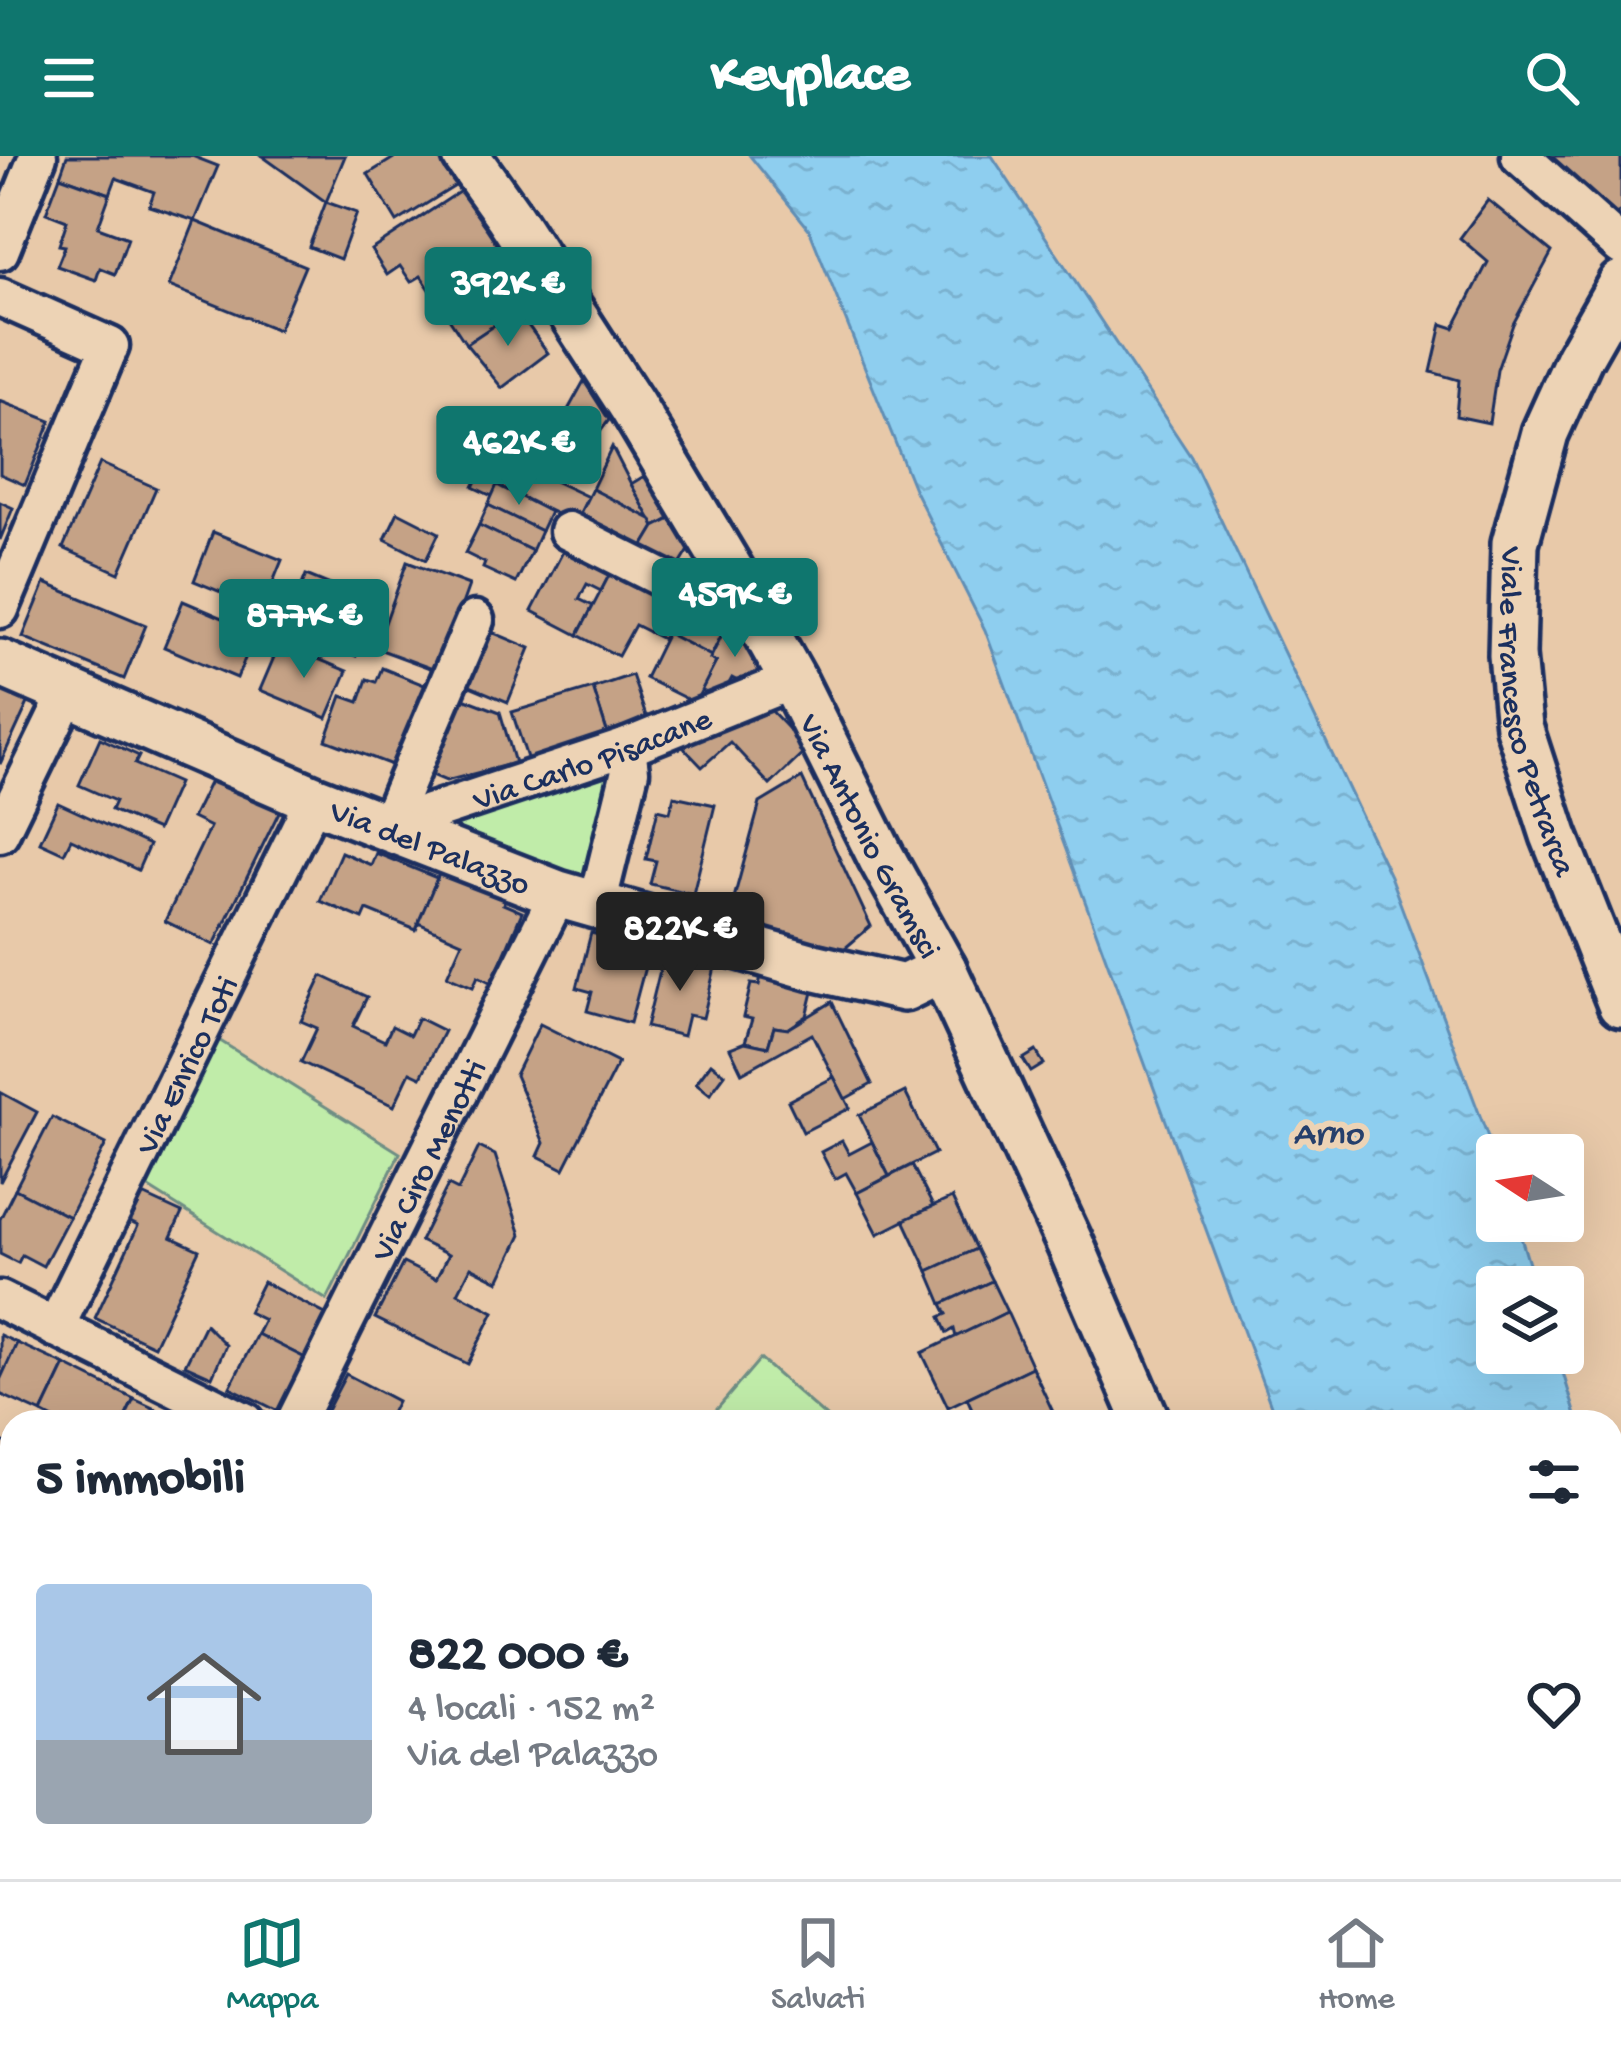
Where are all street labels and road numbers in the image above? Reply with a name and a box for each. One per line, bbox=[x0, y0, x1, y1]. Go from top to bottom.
street label: Viale Francesco Petrarca bbox=[1487, 545, 1582, 884]
street label: Via Carlo Pisacane bbox=[468, 702, 719, 822]
street label: Via Antonio Gramsci bbox=[788, 708, 946, 967]
street label: Via del Palazzo bbox=[323, 794, 535, 906]
street label: Via Enrico Toti bbox=[130, 971, 249, 1163]
street label: Via Ciro Menotti bbox=[365, 1054, 498, 1269]

